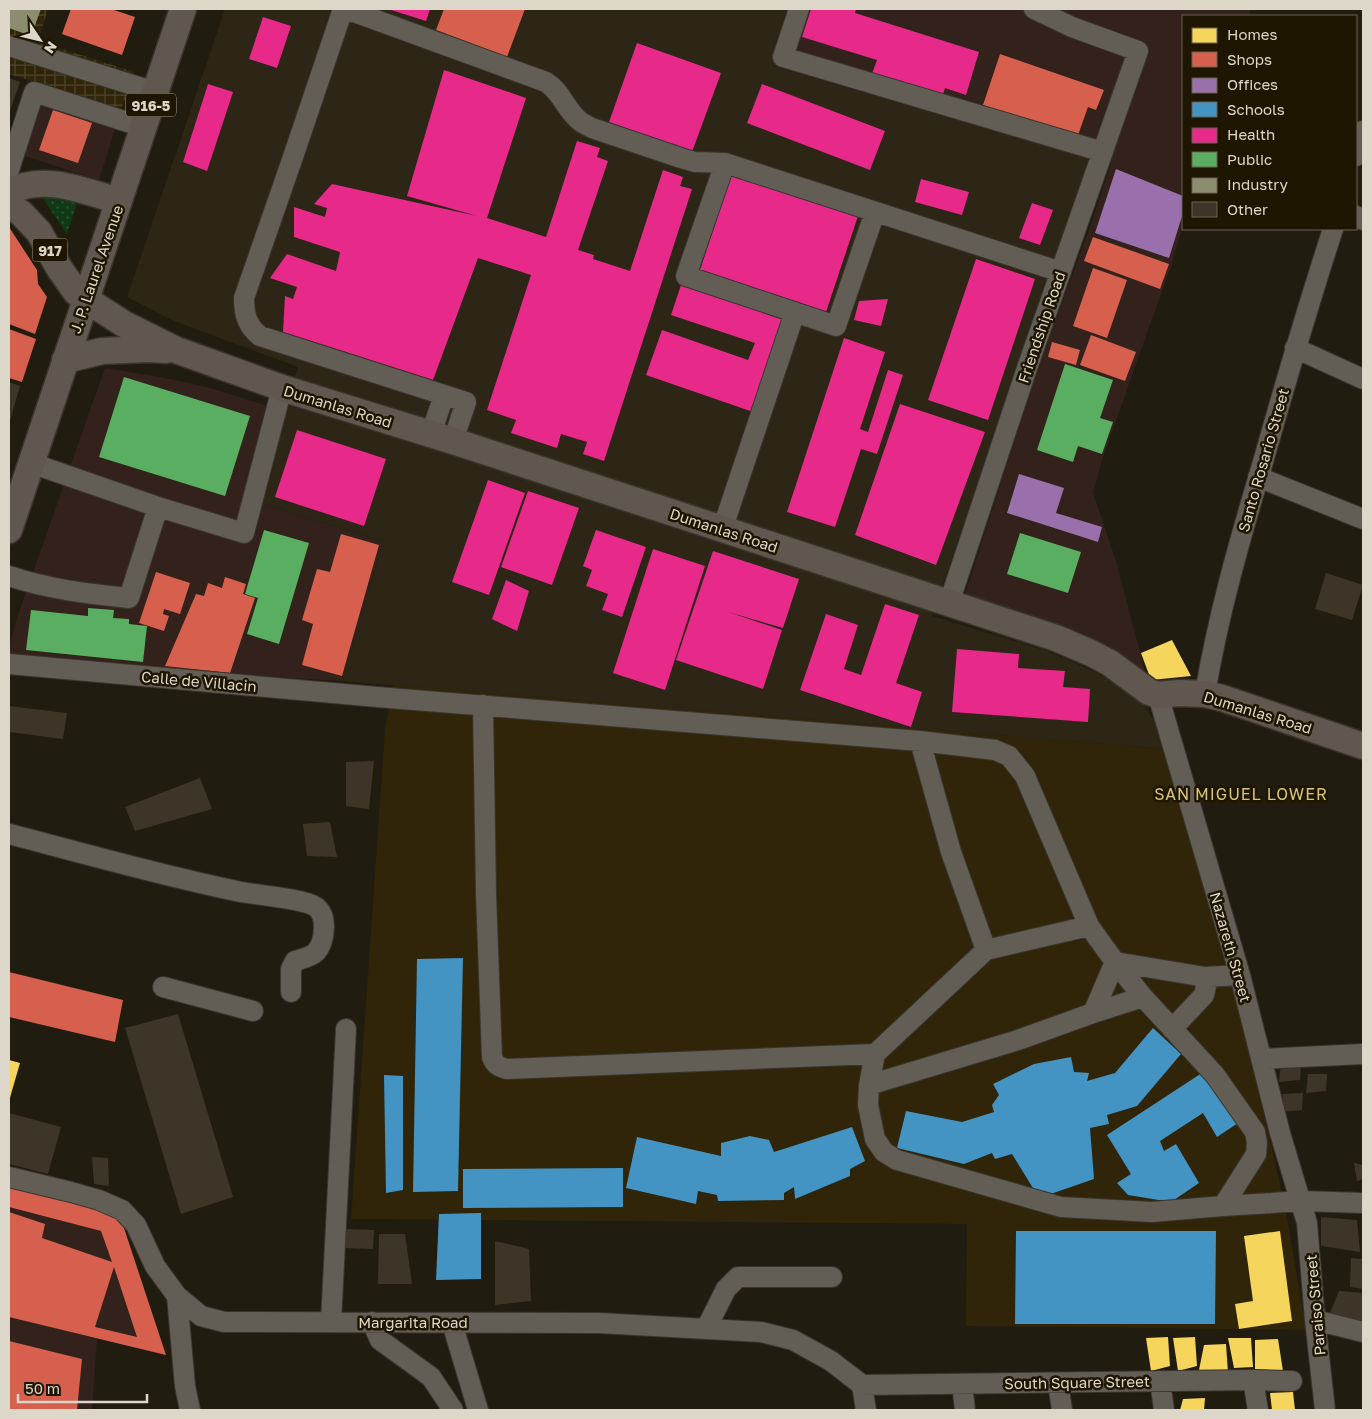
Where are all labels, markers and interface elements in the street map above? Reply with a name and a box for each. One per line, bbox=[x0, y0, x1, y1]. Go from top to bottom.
north arrow bbox=[15, 15, 65, 65]
legend bbox=[1182, 15, 1357, 230]
text: Homes bbox=[1227, 25, 1277, 43]
text: N bbox=[41, 39, 61, 57]
text: Shops bbox=[1227, 50, 1272, 68]
text: Offices bbox=[1227, 75, 1278, 93]
road number: 916-5 bbox=[126, 94, 176, 116]
text: Schools bbox=[1227, 100, 1285, 118]
text: Health bbox=[1227, 125, 1275, 143]
text: Public bbox=[1227, 150, 1272, 168]
text: Industry bbox=[1227, 175, 1288, 193]
text: Other bbox=[1227, 200, 1268, 218]
street label: J. P. Laurel Avenue bbox=[66, 202, 126, 335]
road number: 917 bbox=[32, 238, 68, 262]
street label: Friendship Road bbox=[1013, 269, 1069, 385]
street label: Dumanlas Road bbox=[282, 381, 394, 431]
street label: Santo Rosario Street bbox=[1234, 386, 1292, 534]
street label: Dumanlas Road bbox=[668, 504, 780, 556]
street label: Calle de Villacin bbox=[141, 667, 257, 695]
street label: Dumanlas Road bbox=[1202, 687, 1314, 737]
district label: SAN MIGUEL LOWER bbox=[1154, 784, 1328, 804]
street label: Nazareth Street bbox=[1207, 890, 1255, 1004]
street label: Paraiso Street bbox=[1302, 1254, 1328, 1356]
street label: Margarita Road bbox=[358, 1313, 468, 1331]
scale bar bbox=[18, 1372, 146, 1404]
street label: South Square Street bbox=[1004, 1372, 1150, 1392]
text: 50 m bbox=[25, 1379, 60, 1397]

